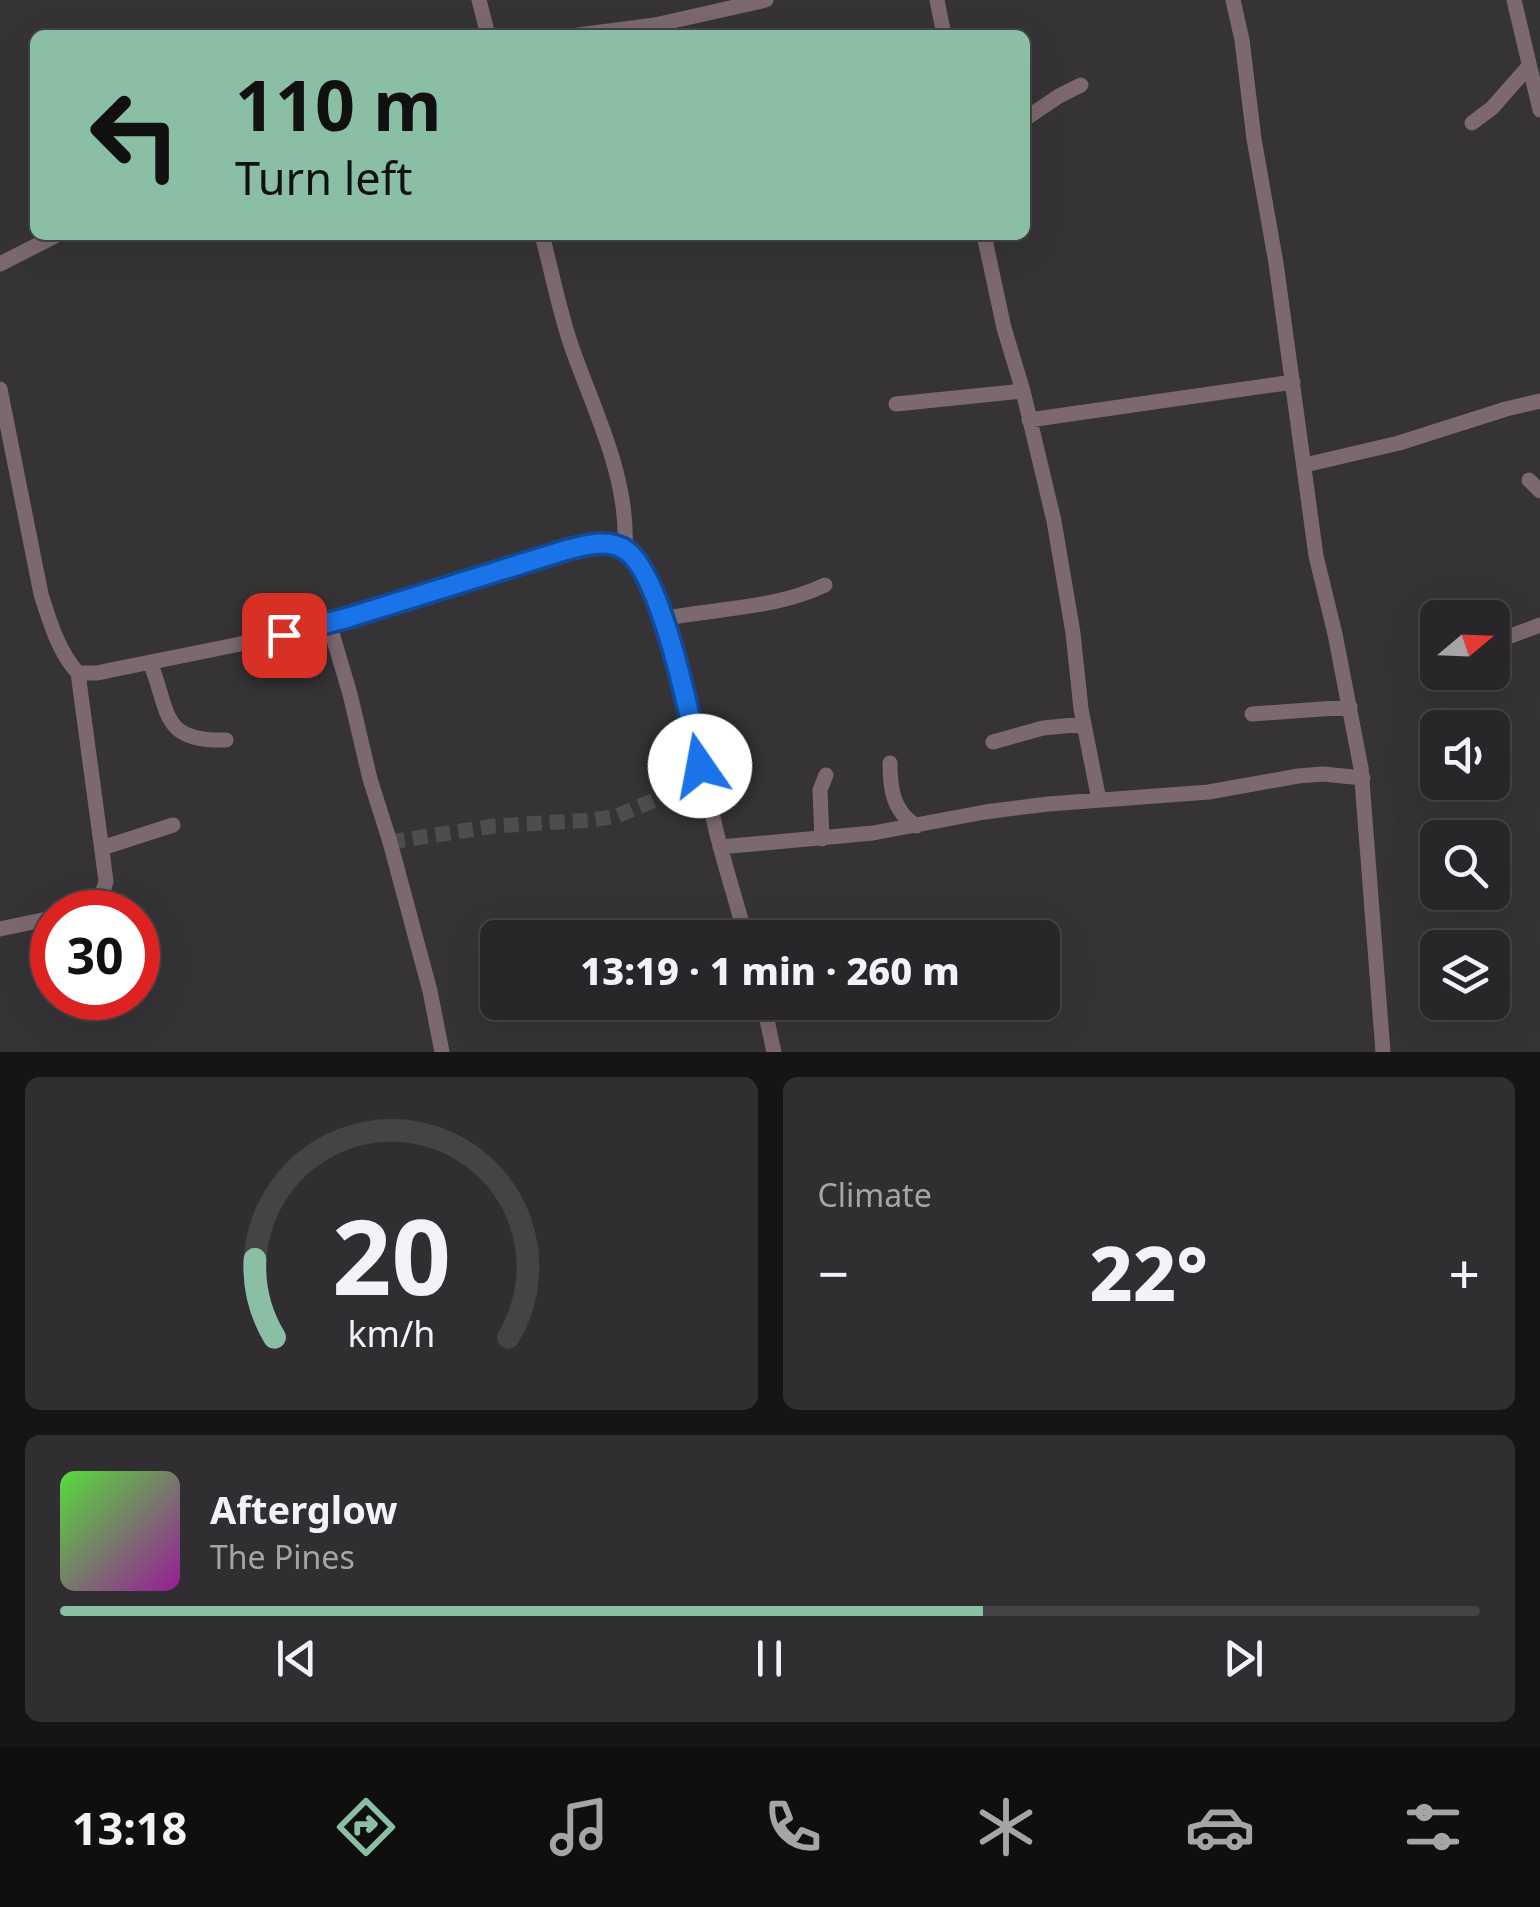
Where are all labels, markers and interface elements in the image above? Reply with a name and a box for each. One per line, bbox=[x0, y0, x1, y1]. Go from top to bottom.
text: 110 m bbox=[235, 56, 442, 152]
icon: left bbox=[70, 70, 200, 200]
text: Turn left bbox=[235, 147, 412, 208]
pin bbox=[242, 593, 327, 678]
north arrow bbox=[1420, 600, 1510, 690]
map controls bbox=[1420, 600, 1510, 1020]
icon: arrive bbox=[257, 608, 312, 663]
button: sound bbox=[1420, 710, 1510, 800]
position arrow bbox=[648, 714, 752, 818]
button: search bbox=[1420, 820, 1510, 910]
speed limit sign: 30 bbox=[30, 890, 160, 1020]
button: layers bbox=[1420, 930, 1510, 1020]
text: 13:19 · 1 min · 260 m bbox=[580, 944, 960, 996]
text: Climate bbox=[818, 1173, 932, 1216]
text: 20 bbox=[332, 1184, 451, 1325]
text: 22° bbox=[1090, 1221, 1208, 1323]
text: − bbox=[818, 1235, 849, 1310]
text: + bbox=[1449, 1235, 1480, 1310]
text: km/h bbox=[347, 1309, 435, 1357]
text: Afterglow bbox=[210, 1483, 398, 1535]
text: The Pines bbox=[210, 1535, 355, 1578]
icon: previous bbox=[269, 1631, 324, 1686]
icon: pause bbox=[742, 1631, 797, 1686]
icon: next bbox=[1216, 1631, 1271, 1686]
icon: directions bbox=[331, 1792, 401, 1862]
icon: music bbox=[544, 1792, 614, 1862]
icon: phone bbox=[758, 1792, 828, 1862]
icon: climate bbox=[971, 1792, 1041, 1862]
icon: car bbox=[1185, 1792, 1255, 1862]
icon: filters bbox=[1398, 1792, 1468, 1862]
text: 13:18 bbox=[72, 1797, 187, 1858]

